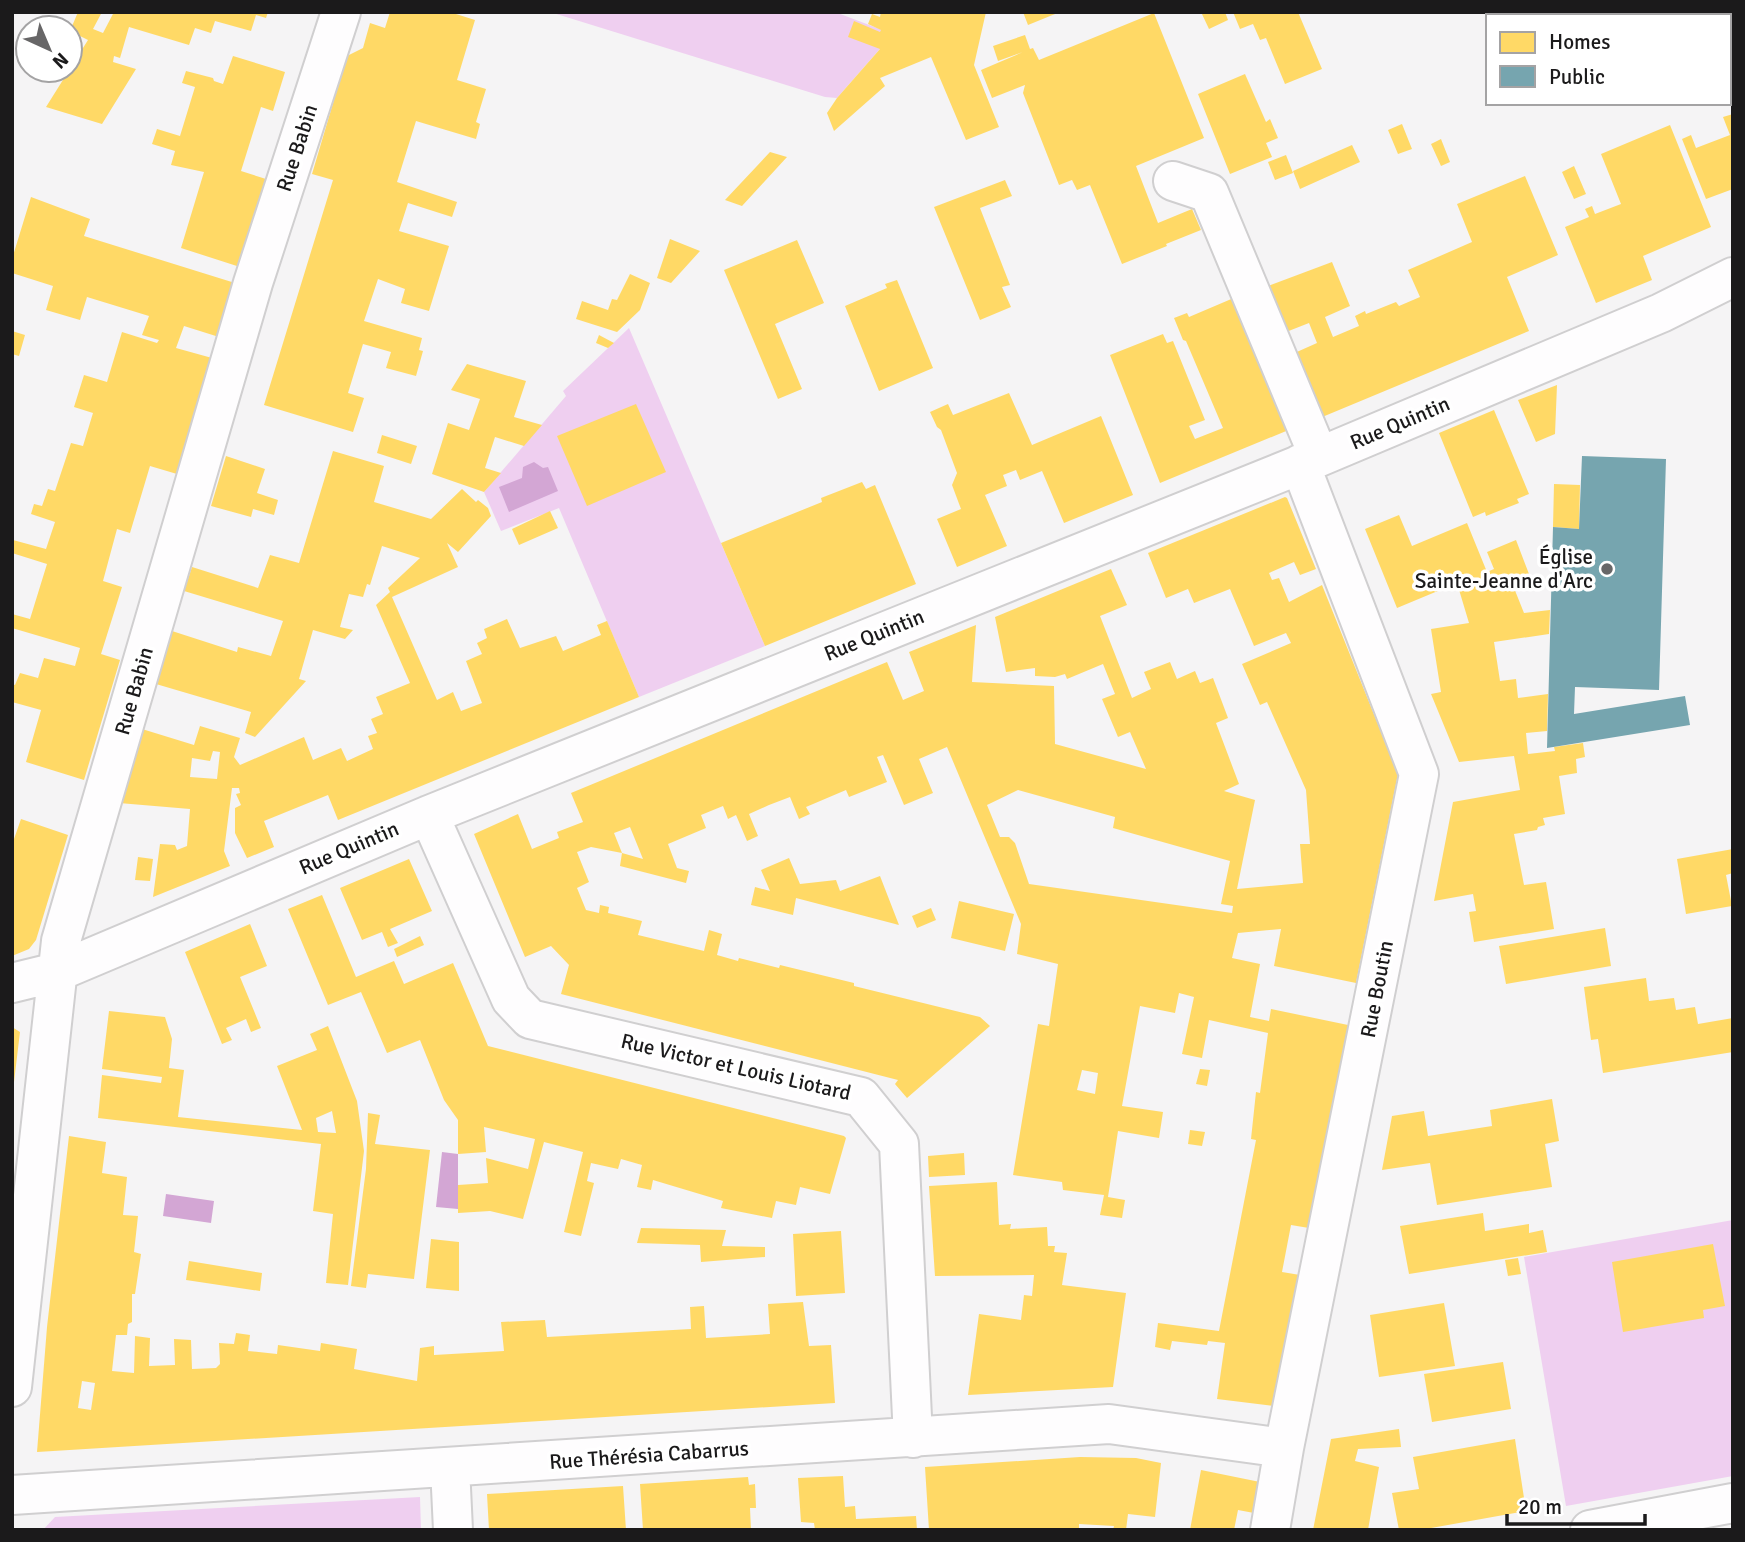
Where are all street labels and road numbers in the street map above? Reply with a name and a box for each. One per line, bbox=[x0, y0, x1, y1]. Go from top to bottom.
street label: Rue Babin bbox=[271, 101, 323, 195]
street label: Rue Quintin bbox=[1346, 390, 1454, 456]
street label: Rue Quintin bbox=[820, 603, 928, 667]
street label: Rue Babin bbox=[109, 644, 159, 738]
street label: Rue Quintin bbox=[295, 815, 403, 881]
street label: Rue Boutin bbox=[1355, 938, 1399, 1040]
street label: Rue Victor et Louis Liotard bbox=[618, 1028, 854, 1106]
street label: Rue Thérésia Cabarrus bbox=[548, 1435, 750, 1475]

